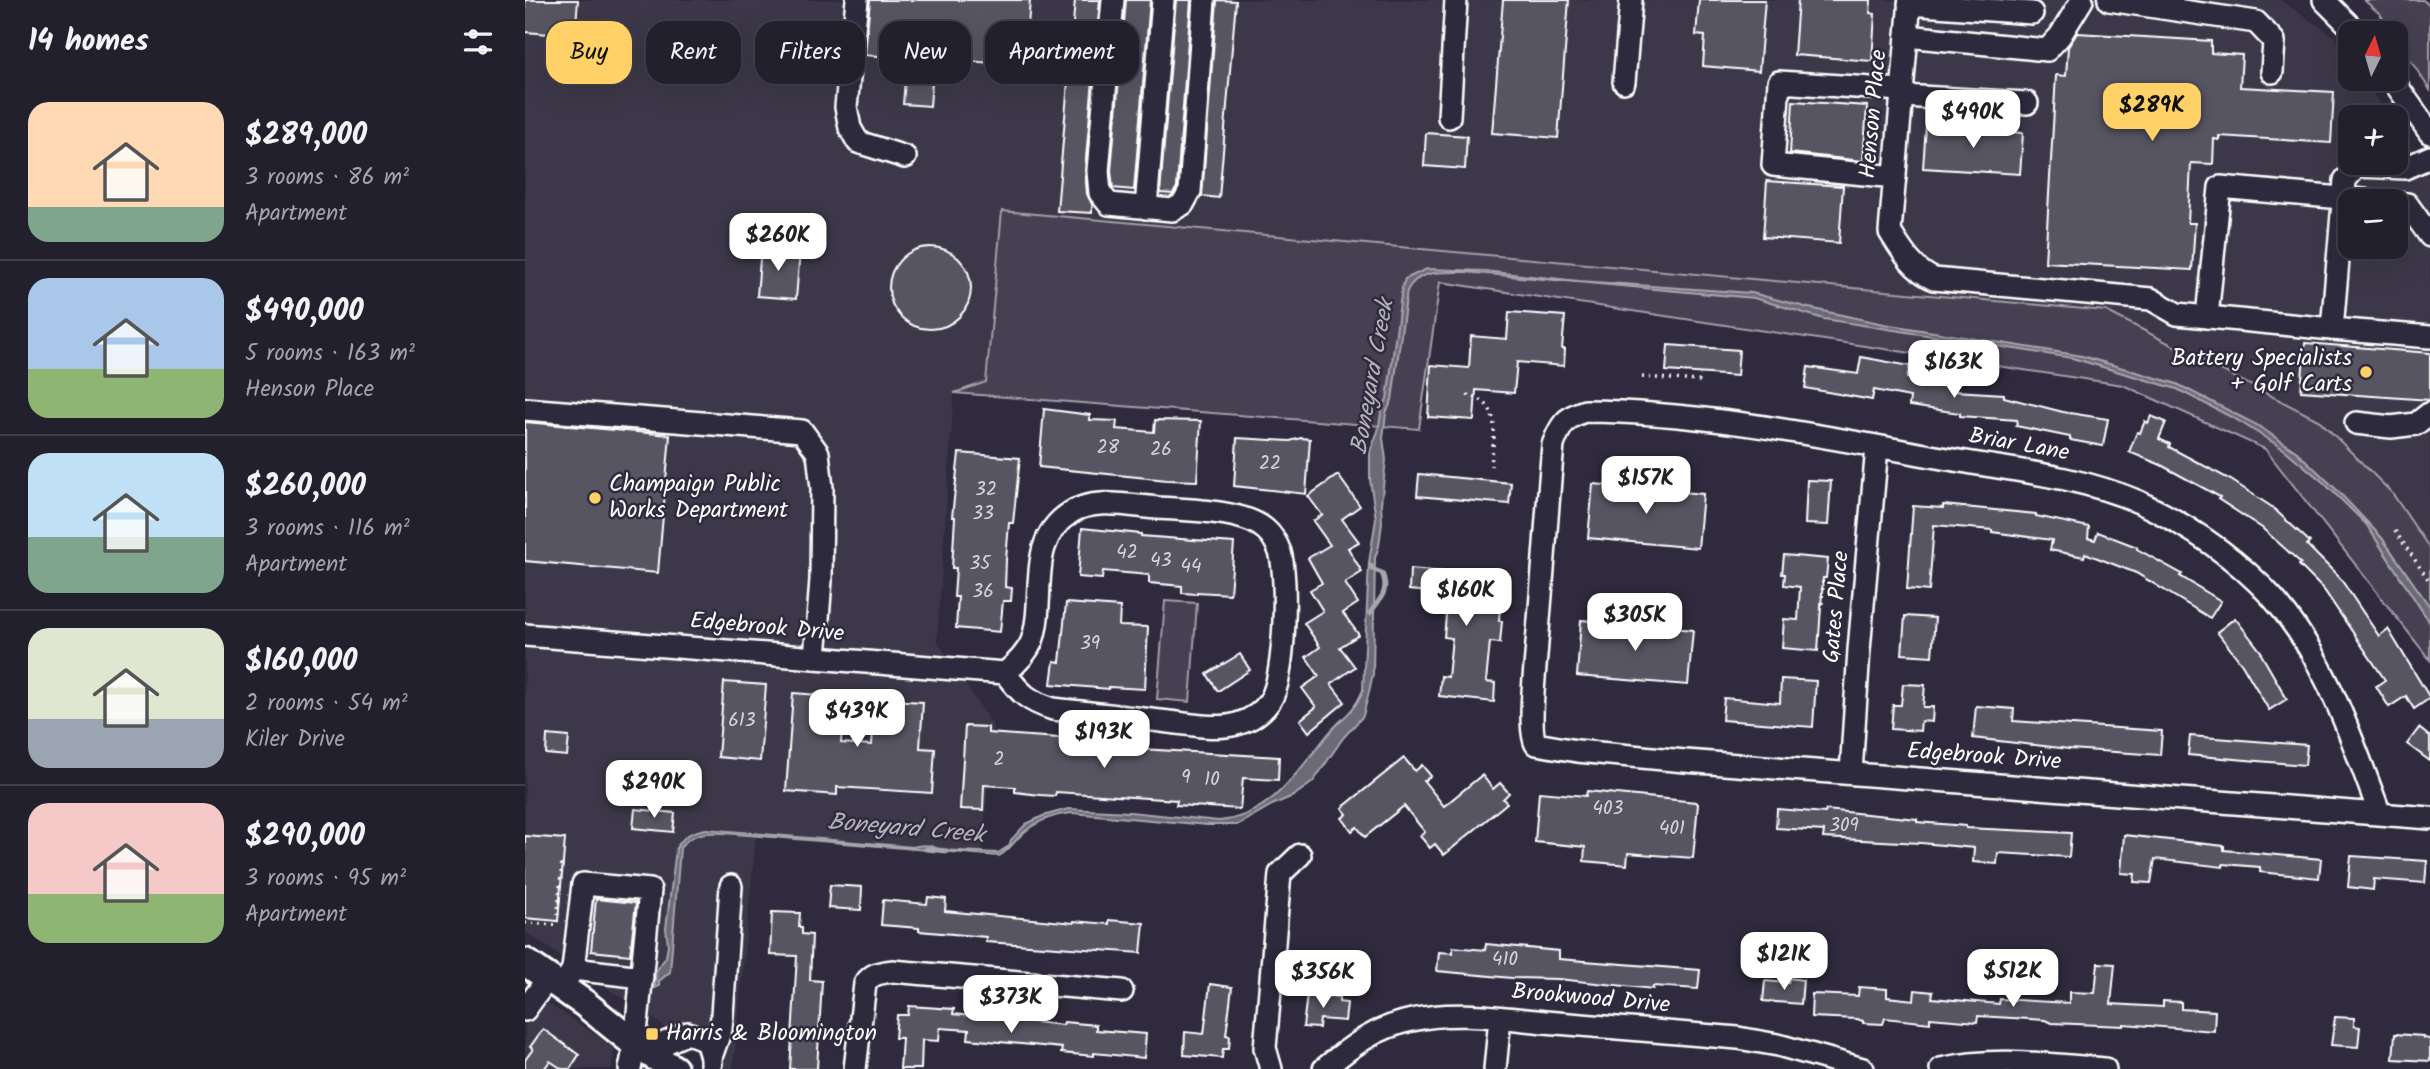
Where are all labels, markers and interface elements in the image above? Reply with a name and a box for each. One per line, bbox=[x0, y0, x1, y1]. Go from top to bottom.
text: 14 homes bbox=[28, 18, 149, 66]
chip: Buy bbox=[546, 21, 632, 84]
chip: Rent bbox=[646, 21, 741, 84]
chip: Filters bbox=[755, 21, 865, 84]
chip: New bbox=[879, 21, 971, 84]
chip: Apartment bbox=[985, 21, 1139, 84]
north arrow bbox=[2338, 21, 2408, 91]
map controls bbox=[2338, 21, 2408, 259]
icon: filters bbox=[459, 23, 497, 61]
street label: Henson Place bbox=[1850, 48, 1898, 180]
pin: $289K bbox=[2103, 83, 2201, 143]
text: $289K bbox=[2119, 88, 2185, 124]
pin: $490K bbox=[1924, 90, 2022, 150]
text: $490K bbox=[1941, 95, 2005, 131]
button: + bbox=[2338, 105, 2408, 175]
text: $289,000 bbox=[245, 112, 367, 160]
icon: home bbox=[84, 130, 168, 214]
text: 3 rooms · 86 m² bbox=[245, 160, 409, 196]
button: − bbox=[2338, 189, 2408, 259]
text: Apartment bbox=[245, 196, 347, 232]
pin: $260K bbox=[729, 214, 827, 273]
text: $260K bbox=[745, 218, 811, 254]
text: $490,000 bbox=[245, 288, 364, 336]
water label: Boneyard Creek bbox=[1340, 293, 1406, 458]
icon: home bbox=[84, 306, 168, 390]
text: 5 rooms · 163 m² bbox=[245, 336, 415, 372]
pin: $163K bbox=[1905, 340, 2003, 400]
place label: Battery Specialists + Golf Carts bbox=[2171, 341, 2352, 403]
text: $163K bbox=[1924, 345, 1984, 381]
marker: Battery Specialists + Golf Carts bbox=[2358, 364, 2374, 380]
text: Henson Place bbox=[245, 372, 374, 408]
street label: Briar Lane bbox=[1966, 418, 2072, 472]
house number: 28 bbox=[1097, 433, 1120, 463]
house number: 26 bbox=[1150, 435, 1172, 465]
house number: 22 bbox=[1259, 449, 1281, 479]
pin: $157K bbox=[1597, 456, 1695, 516]
text: $157K bbox=[1618, 461, 1674, 497]
text: $260,000 bbox=[245, 463, 366, 511]
place label: Champaign Public Works Department bbox=[609, 467, 789, 529]
house number: 32 bbox=[975, 475, 997, 505]
icon: home bbox=[84, 481, 168, 565]
marker: Champaign Public Works Department bbox=[587, 490, 603, 506]
house number: 33 bbox=[972, 499, 994, 529]
text: 3 rooms · 116 m² bbox=[245, 511, 410, 547]
house number: 42 bbox=[1116, 538, 1138, 568]
house number: 43 bbox=[1150, 546, 1172, 576]
text: Apartment bbox=[245, 547, 347, 583]
house number: 35 bbox=[969, 549, 992, 579]
street label: Gates Place bbox=[1814, 549, 1860, 665]
house number: 44 bbox=[1181, 552, 1201, 582]
pin: $160K bbox=[1417, 568, 1515, 628]
text: $160K bbox=[1437, 573, 1495, 609]
house number: 36 bbox=[972, 577, 994, 607]
pin: $305K bbox=[1586, 594, 1684, 653]
text: $305K bbox=[1603, 598, 1667, 634]
street label: Edgebrook Drive bbox=[688, 603, 846, 653]
house number: 39 bbox=[1080, 629, 1100, 659]
text: $160,000 bbox=[245, 638, 358, 686]
icon: home bbox=[84, 656, 168, 740]
text: 2 rooms · 54 m² bbox=[245, 686, 408, 722]
pin: $439K bbox=[808, 690, 906, 749]
text: $439K bbox=[825, 694, 889, 730]
house number: 613 bbox=[728, 706, 756, 736]
pin: $193K bbox=[1055, 710, 1153, 770]
text: $193K bbox=[1075, 715, 1133, 751]
text: Kiler Drive bbox=[245, 722, 345, 758]
street label: Edgebrook Drive bbox=[1906, 734, 2062, 780]
house number: 2 bbox=[993, 745, 1005, 775]
pin: $290K bbox=[605, 760, 703, 820]
house number: 9 bbox=[1181, 763, 1191, 793]
text: $290K bbox=[622, 765, 686, 801]
house number: 10 bbox=[1204, 765, 1220, 795]
house number: 403 bbox=[1593, 794, 1624, 824]
water label: Boneyard Creek bbox=[826, 803, 990, 856]
house number: 309 bbox=[1829, 811, 1859, 841]
text: $290,000 bbox=[245, 813, 365, 861]
house number: 401 bbox=[1659, 814, 1685, 844]
icon: home bbox=[84, 831, 168, 915]
text: 3 rooms · 95 m² bbox=[245, 861, 406, 897]
text: Apartment bbox=[245, 897, 347, 933]
pin: $121K bbox=[1735, 932, 1833, 992]
text: $121K bbox=[1757, 937, 1811, 973]
house number: 410 bbox=[1492, 945, 1518, 975]
pin: $356K bbox=[1274, 950, 1372, 1010]
pin: $512K bbox=[1964, 950, 2062, 1009]
text: $512K bbox=[1983, 954, 2043, 990]
text: $356K bbox=[1291, 955, 1355, 991]
street label: Brookwood Drive bbox=[1510, 974, 1672, 1024]
pin: $373K bbox=[962, 976, 1060, 1035]
text: $373K bbox=[979, 980, 1043, 1016]
place label: Harris & Bloomington bbox=[666, 1016, 877, 1052]
marker: Harris & Bloomington bbox=[644, 1026, 660, 1042]

